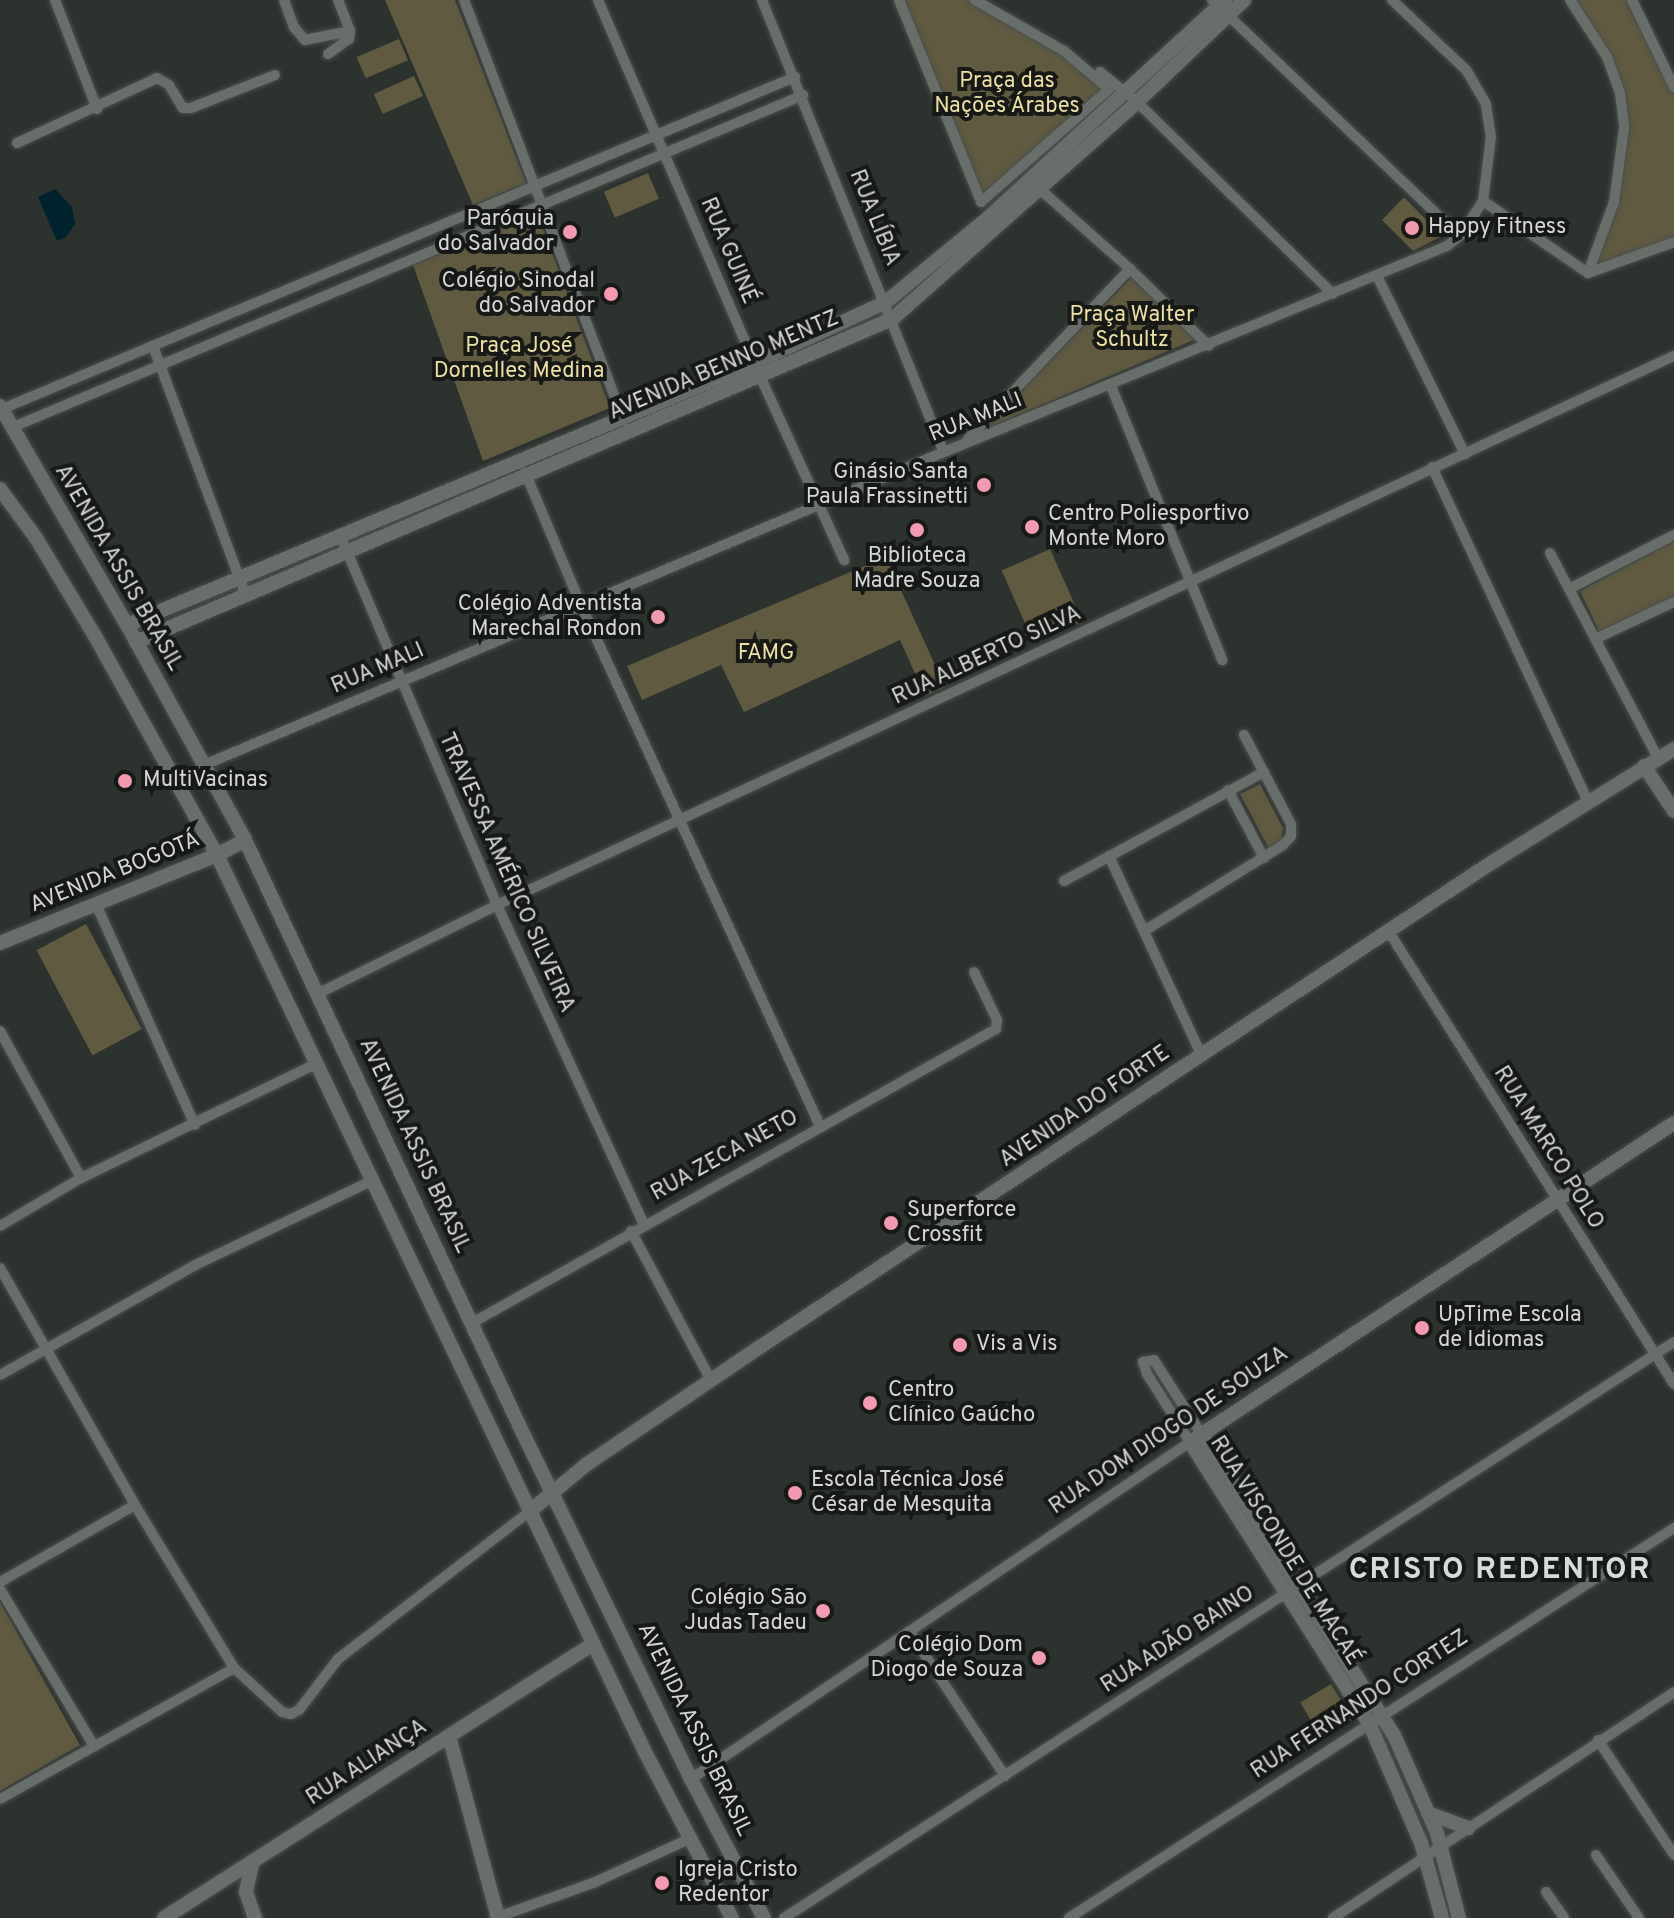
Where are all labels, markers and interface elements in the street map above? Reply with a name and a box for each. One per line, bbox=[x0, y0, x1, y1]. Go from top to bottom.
park label: Praça das Nações Árabes bbox=[934, 68, 1080, 120]
street label: RUA LÍBIA bbox=[843, 166, 905, 270]
street label: RUA GUINÉ bbox=[694, 193, 762, 309]
place label: Paróquia do Salvador bbox=[438, 206, 554, 258]
place label: Happy Fitness bbox=[1428, 215, 1566, 241]
marker: Happy Fitness bbox=[1403, 219, 1421, 237]
marker: Paróquia do Salvador bbox=[561, 223, 579, 241]
place label: Colégio Sinodal do Salvador bbox=[442, 268, 595, 320]
marker: Colégio Sinodal do Salvador bbox=[602, 285, 620, 303]
park label: Praça Walter Schultz bbox=[1069, 302, 1195, 354]
street label: AVENIDA BENNO MENTZ bbox=[604, 305, 844, 427]
park label: Praça José Dornelles Medina bbox=[434, 333, 604, 384]
street label: RUA MALI bbox=[925, 387, 1027, 449]
street label: AVENIDA ASSIS BRASIL bbox=[48, 459, 188, 677]
place label: Ginásio Santa Paula Frassinetti bbox=[806, 459, 968, 510]
marker: Ginásio Santa Paula Frassinetti bbox=[975, 476, 993, 494]
place label: Centro Poliesportivo Monte Moro bbox=[1048, 501, 1250, 552]
marker: Centro Poliesportivo Monte Moro bbox=[1023, 518, 1041, 536]
marker: Biblioteca Madre Souza bbox=[908, 521, 926, 539]
place label: Biblioteca Madre Souza bbox=[854, 543, 980, 594]
place label: Colégio Adventista Marechal Rondon bbox=[457, 591, 642, 642]
street label: RUA ALBERTO SILVA bbox=[888, 600, 1086, 712]
marker: Colégio Adventista Marechal Rondon bbox=[649, 608, 667, 626]
street label: RUA MALI bbox=[327, 637, 429, 701]
park label: FAMG bbox=[738, 641, 794, 667]
street label: TRAVESSA AMÉRICO SILVEIRA bbox=[432, 728, 580, 1018]
place label: MultiVacinas bbox=[143, 768, 268, 794]
marker: MultiVacinas bbox=[114, 770, 136, 792]
street label: AVENIDA BOGOTÁ bbox=[26, 827, 204, 919]
street label: AVENIDA ASSIS BRASIL bbox=[352, 1034, 476, 1258]
street label: AVENIDA DO FORTE bbox=[995, 1040, 1175, 1174]
street label: RUA MARCO POLO bbox=[1487, 1061, 1609, 1235]
street label: RUA ZECA NETO bbox=[646, 1104, 804, 1208]
place label: Superforce Crossfit bbox=[907, 1197, 1016, 1248]
marker: Superforce Crossfit bbox=[882, 1214, 900, 1232]
place label: UpTime Escola de Idiomas bbox=[1438, 1302, 1582, 1354]
marker: UpTime Escola de Idiomas bbox=[1413, 1319, 1431, 1337]
place label: Vis a Vis bbox=[976, 1332, 1058, 1358]
marker: Vis a Vis bbox=[951, 1336, 969, 1354]
street label: RUA DOM DIOGO DE SOUZA bbox=[1044, 1341, 1294, 1521]
place label: Centro Clínico Gaúcho bbox=[888, 1377, 1035, 1428]
marker: Centro Clínico Gaúcho bbox=[859, 1392, 881, 1414]
street label: RUA VISCONDE DE MACAÉ bbox=[1203, 1431, 1367, 1671]
place label: Escola Técnica José César de Mesquita bbox=[811, 1467, 1005, 1518]
marker: Escola Técnica José César de Mesquita bbox=[786, 1484, 804, 1502]
district label: CRISTO REDENTOR bbox=[1349, 1553, 1651, 1589]
street label: RUA ADÃO BAINO bbox=[1096, 1580, 1260, 1700]
place label: Colégio São Judas Tadeu bbox=[683, 1585, 807, 1636]
marker: Colégio São Judas Tadeu bbox=[814, 1602, 832, 1620]
street label: AVENIDA ASSIS BRASIL bbox=[630, 1618, 758, 1842]
street label: RUA FERNANDO CORTEZ bbox=[1246, 1625, 1474, 1785]
place label: Colégio Dom Diogo de Souza bbox=[871, 1632, 1023, 1684]
marker: Colégio Dom Diogo de Souza bbox=[1030, 1649, 1048, 1667]
street label: RUA ALIANÇA bbox=[301, 1714, 433, 1812]
place label: Igreja Cristo Redentor bbox=[678, 1857, 798, 1908]
marker: Igreja Cristo Redentor bbox=[653, 1874, 671, 1892]

